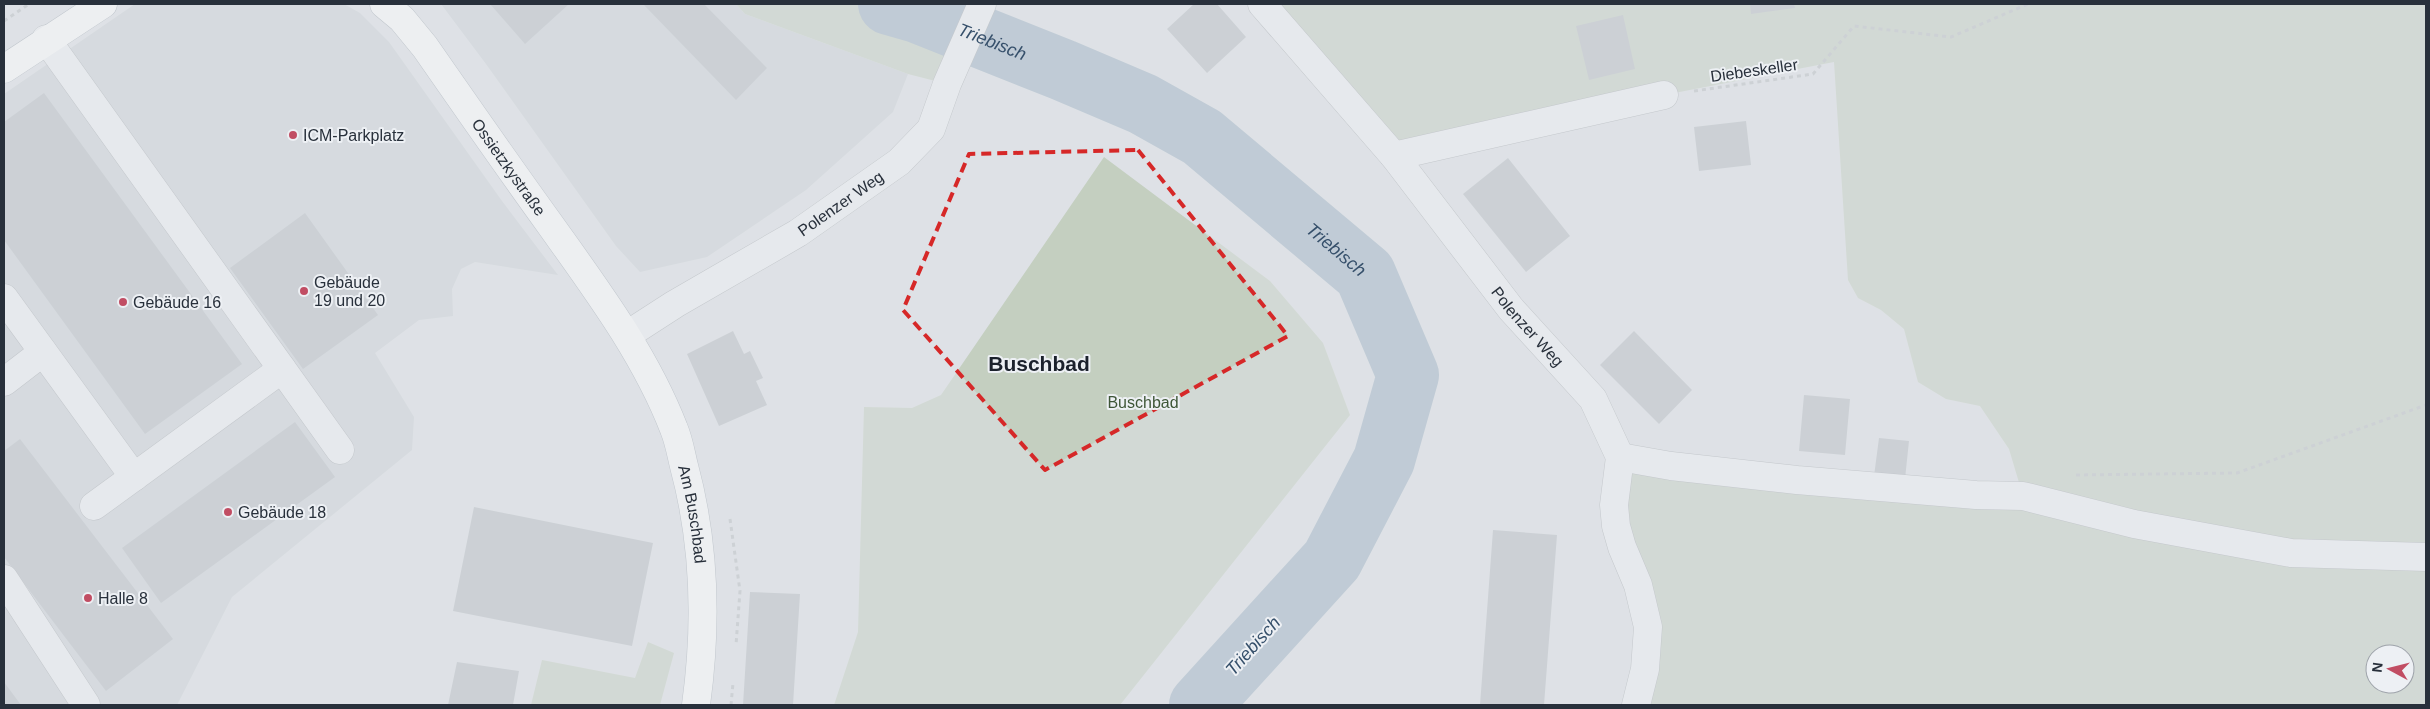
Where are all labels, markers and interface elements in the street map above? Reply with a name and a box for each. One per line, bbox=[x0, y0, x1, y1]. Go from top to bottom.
water label: Triebisch bbox=[955, 19, 1029, 64]
street label: Diebeskeller bbox=[1709, 56, 1800, 85]
street label: Ossietzkystraße bbox=[468, 115, 549, 219]
place label: ICM-Parkplatz bbox=[303, 127, 404, 144]
marker: ICM-Parkplatz bbox=[287, 129, 299, 141]
street label: Polenzer Weg bbox=[795, 168, 887, 239]
water label: Triebisch bbox=[1302, 219, 1370, 280]
place label: Gebäude 19 und 20 bbox=[314, 274, 385, 309]
street label: Polenzer Weg bbox=[1488, 283, 1567, 370]
marker: Gebäude 19 und 20 bbox=[298, 285, 310, 297]
place label: Gebäude 16 bbox=[133, 294, 221, 311]
marker: Gebäude 16 bbox=[117, 296, 129, 308]
district label: Buschbad bbox=[988, 352, 1090, 375]
park label: Buschbad bbox=[1107, 394, 1179, 411]
street label: Am Buschbad bbox=[675, 463, 709, 564]
place label: Gebäude 18 bbox=[238, 504, 326, 521]
marker: Gebäude 18 bbox=[222, 506, 234, 518]
place label: Halle 8 bbox=[98, 590, 148, 607]
marker: Halle 8 bbox=[82, 592, 94, 604]
water label: Triebisch bbox=[1222, 613, 1284, 679]
north arrow bbox=[2365, 644, 2415, 694]
text: N bbox=[2369, 661, 2386, 673]

